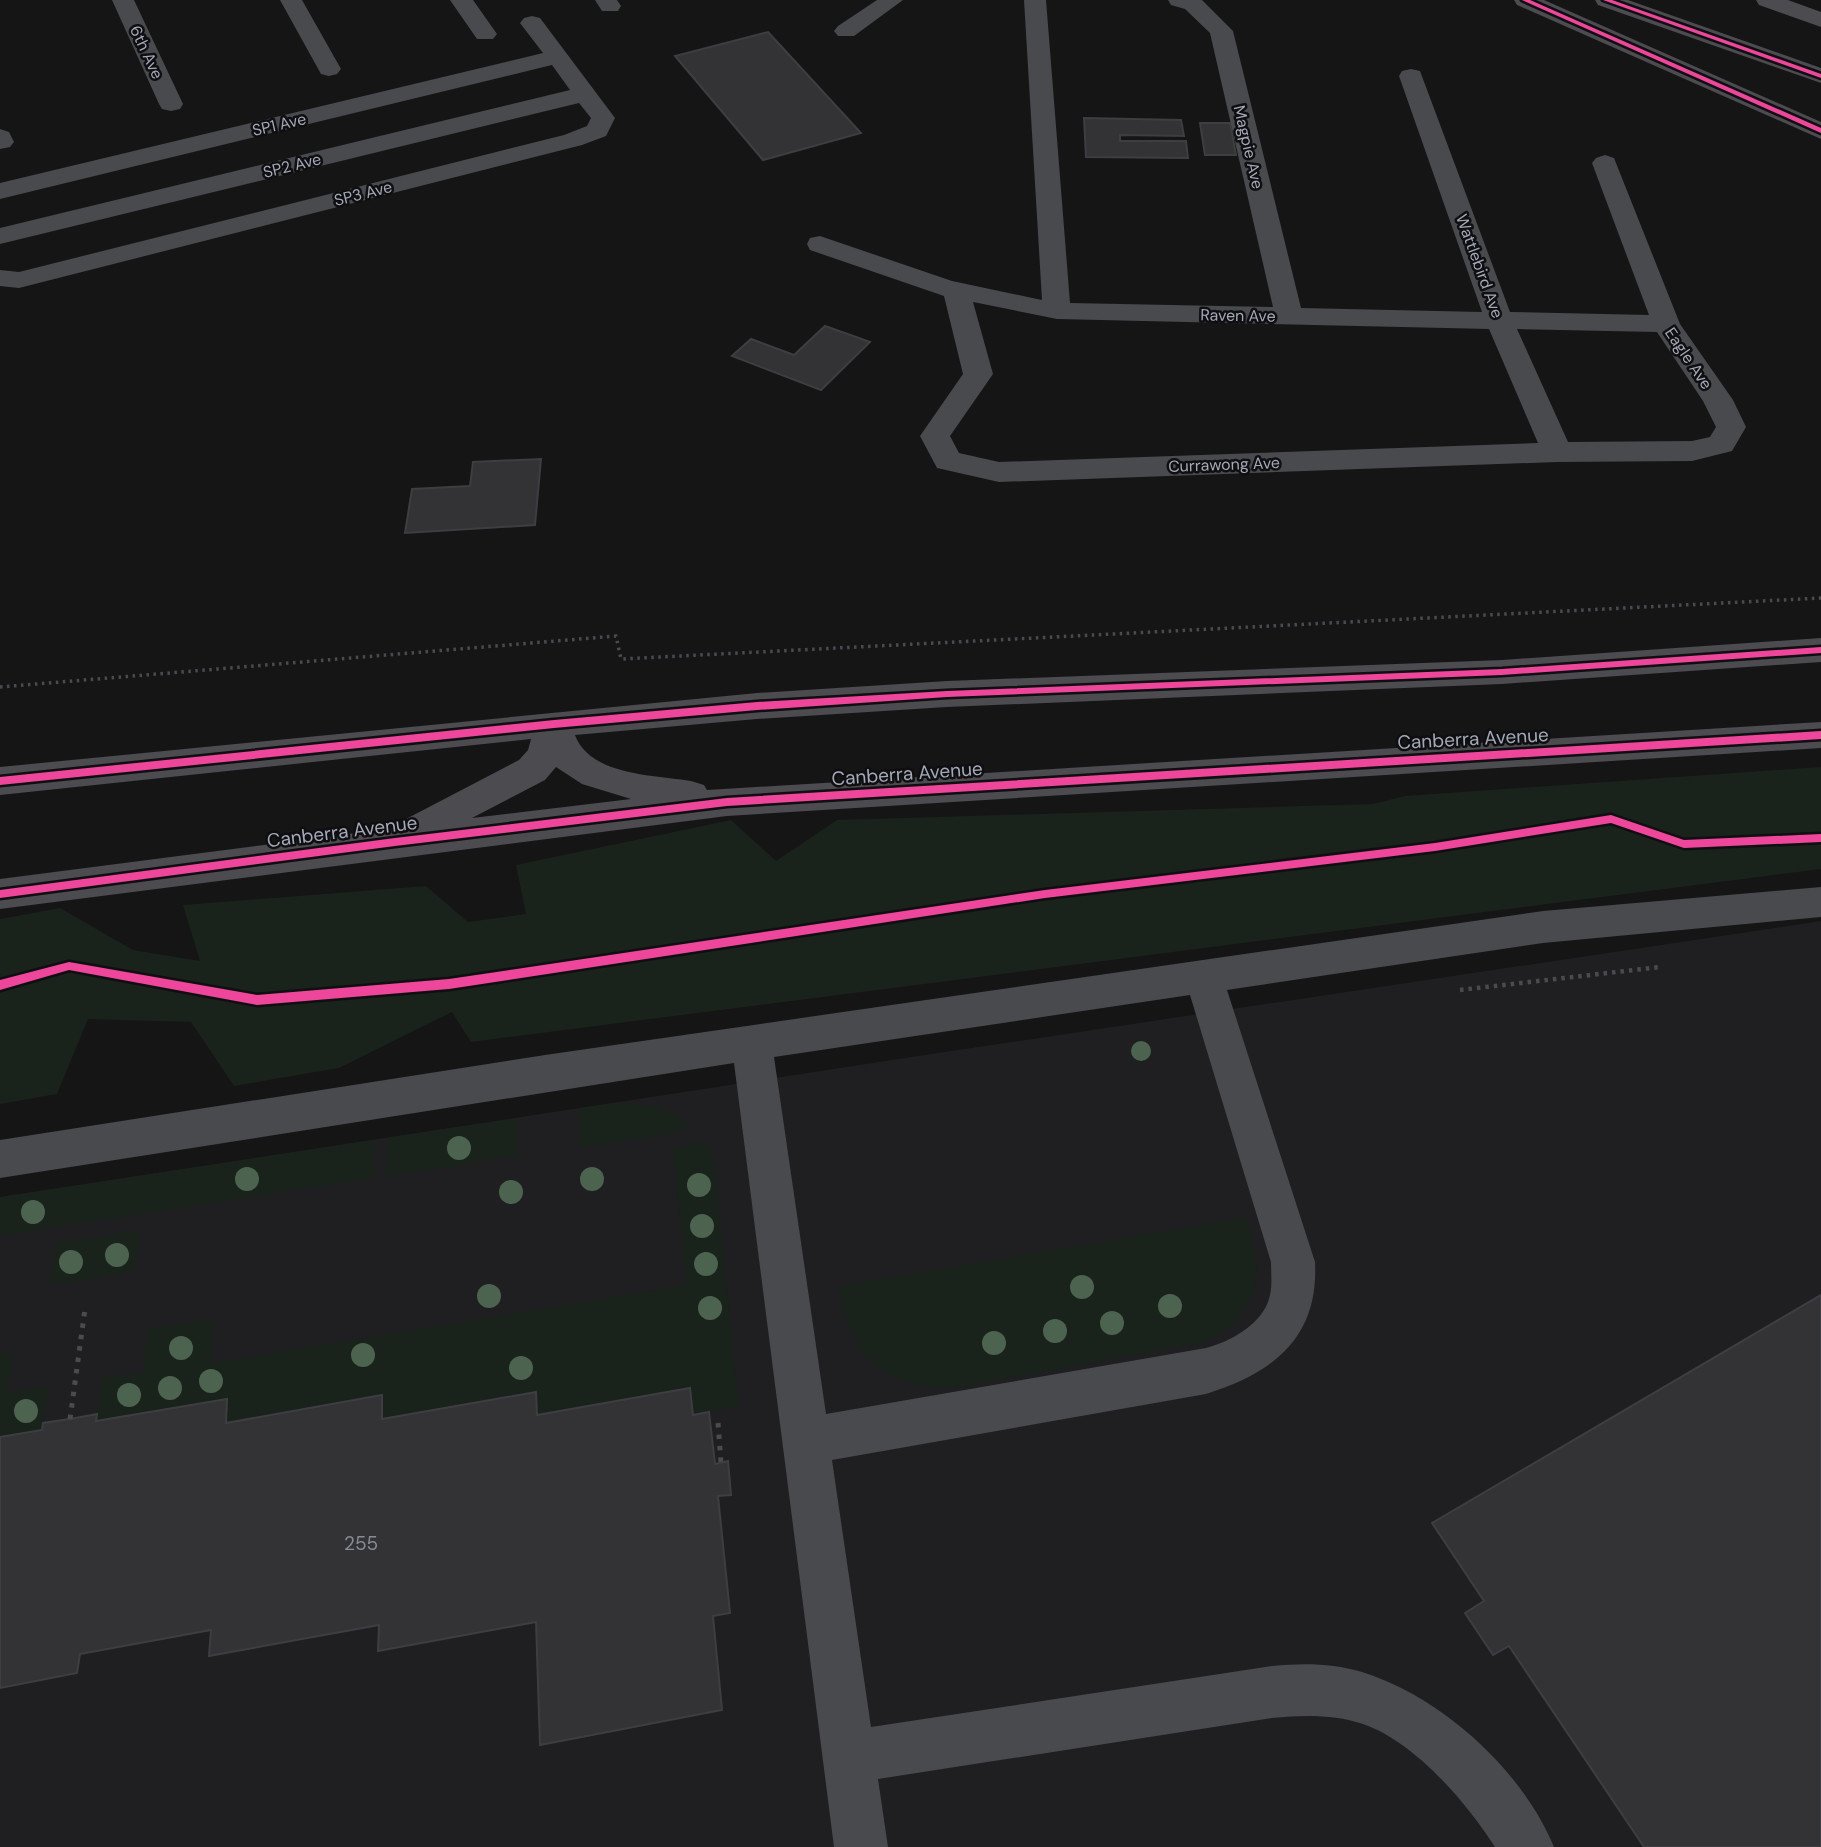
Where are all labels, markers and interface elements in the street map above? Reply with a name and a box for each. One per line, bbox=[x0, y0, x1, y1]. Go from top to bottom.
street label: 6th Ave bbox=[125, 22, 168, 82]
street label: Magpie Ave bbox=[1229, 103, 1268, 191]
street label: SP1 Ave bbox=[250, 108, 308, 141]
street label: SP2 Ave bbox=[261, 148, 323, 183]
street label: SP3 Ave bbox=[332, 176, 394, 211]
street label: Wattlebird Ave bbox=[1451, 211, 1508, 321]
street label: Raven Ave bbox=[1200, 304, 1276, 327]
street label: Eagle Ave bbox=[1660, 323, 1717, 393]
street label: Currawong Ave bbox=[1168, 452, 1280, 477]
street label: Canberra Avenue bbox=[1397, 722, 1549, 755]
street label: Canberra Avenue bbox=[831, 756, 984, 791]
street label: Canberra Avenue bbox=[265, 810, 419, 853]
house number: 255 bbox=[344, 1531, 378, 1556]

